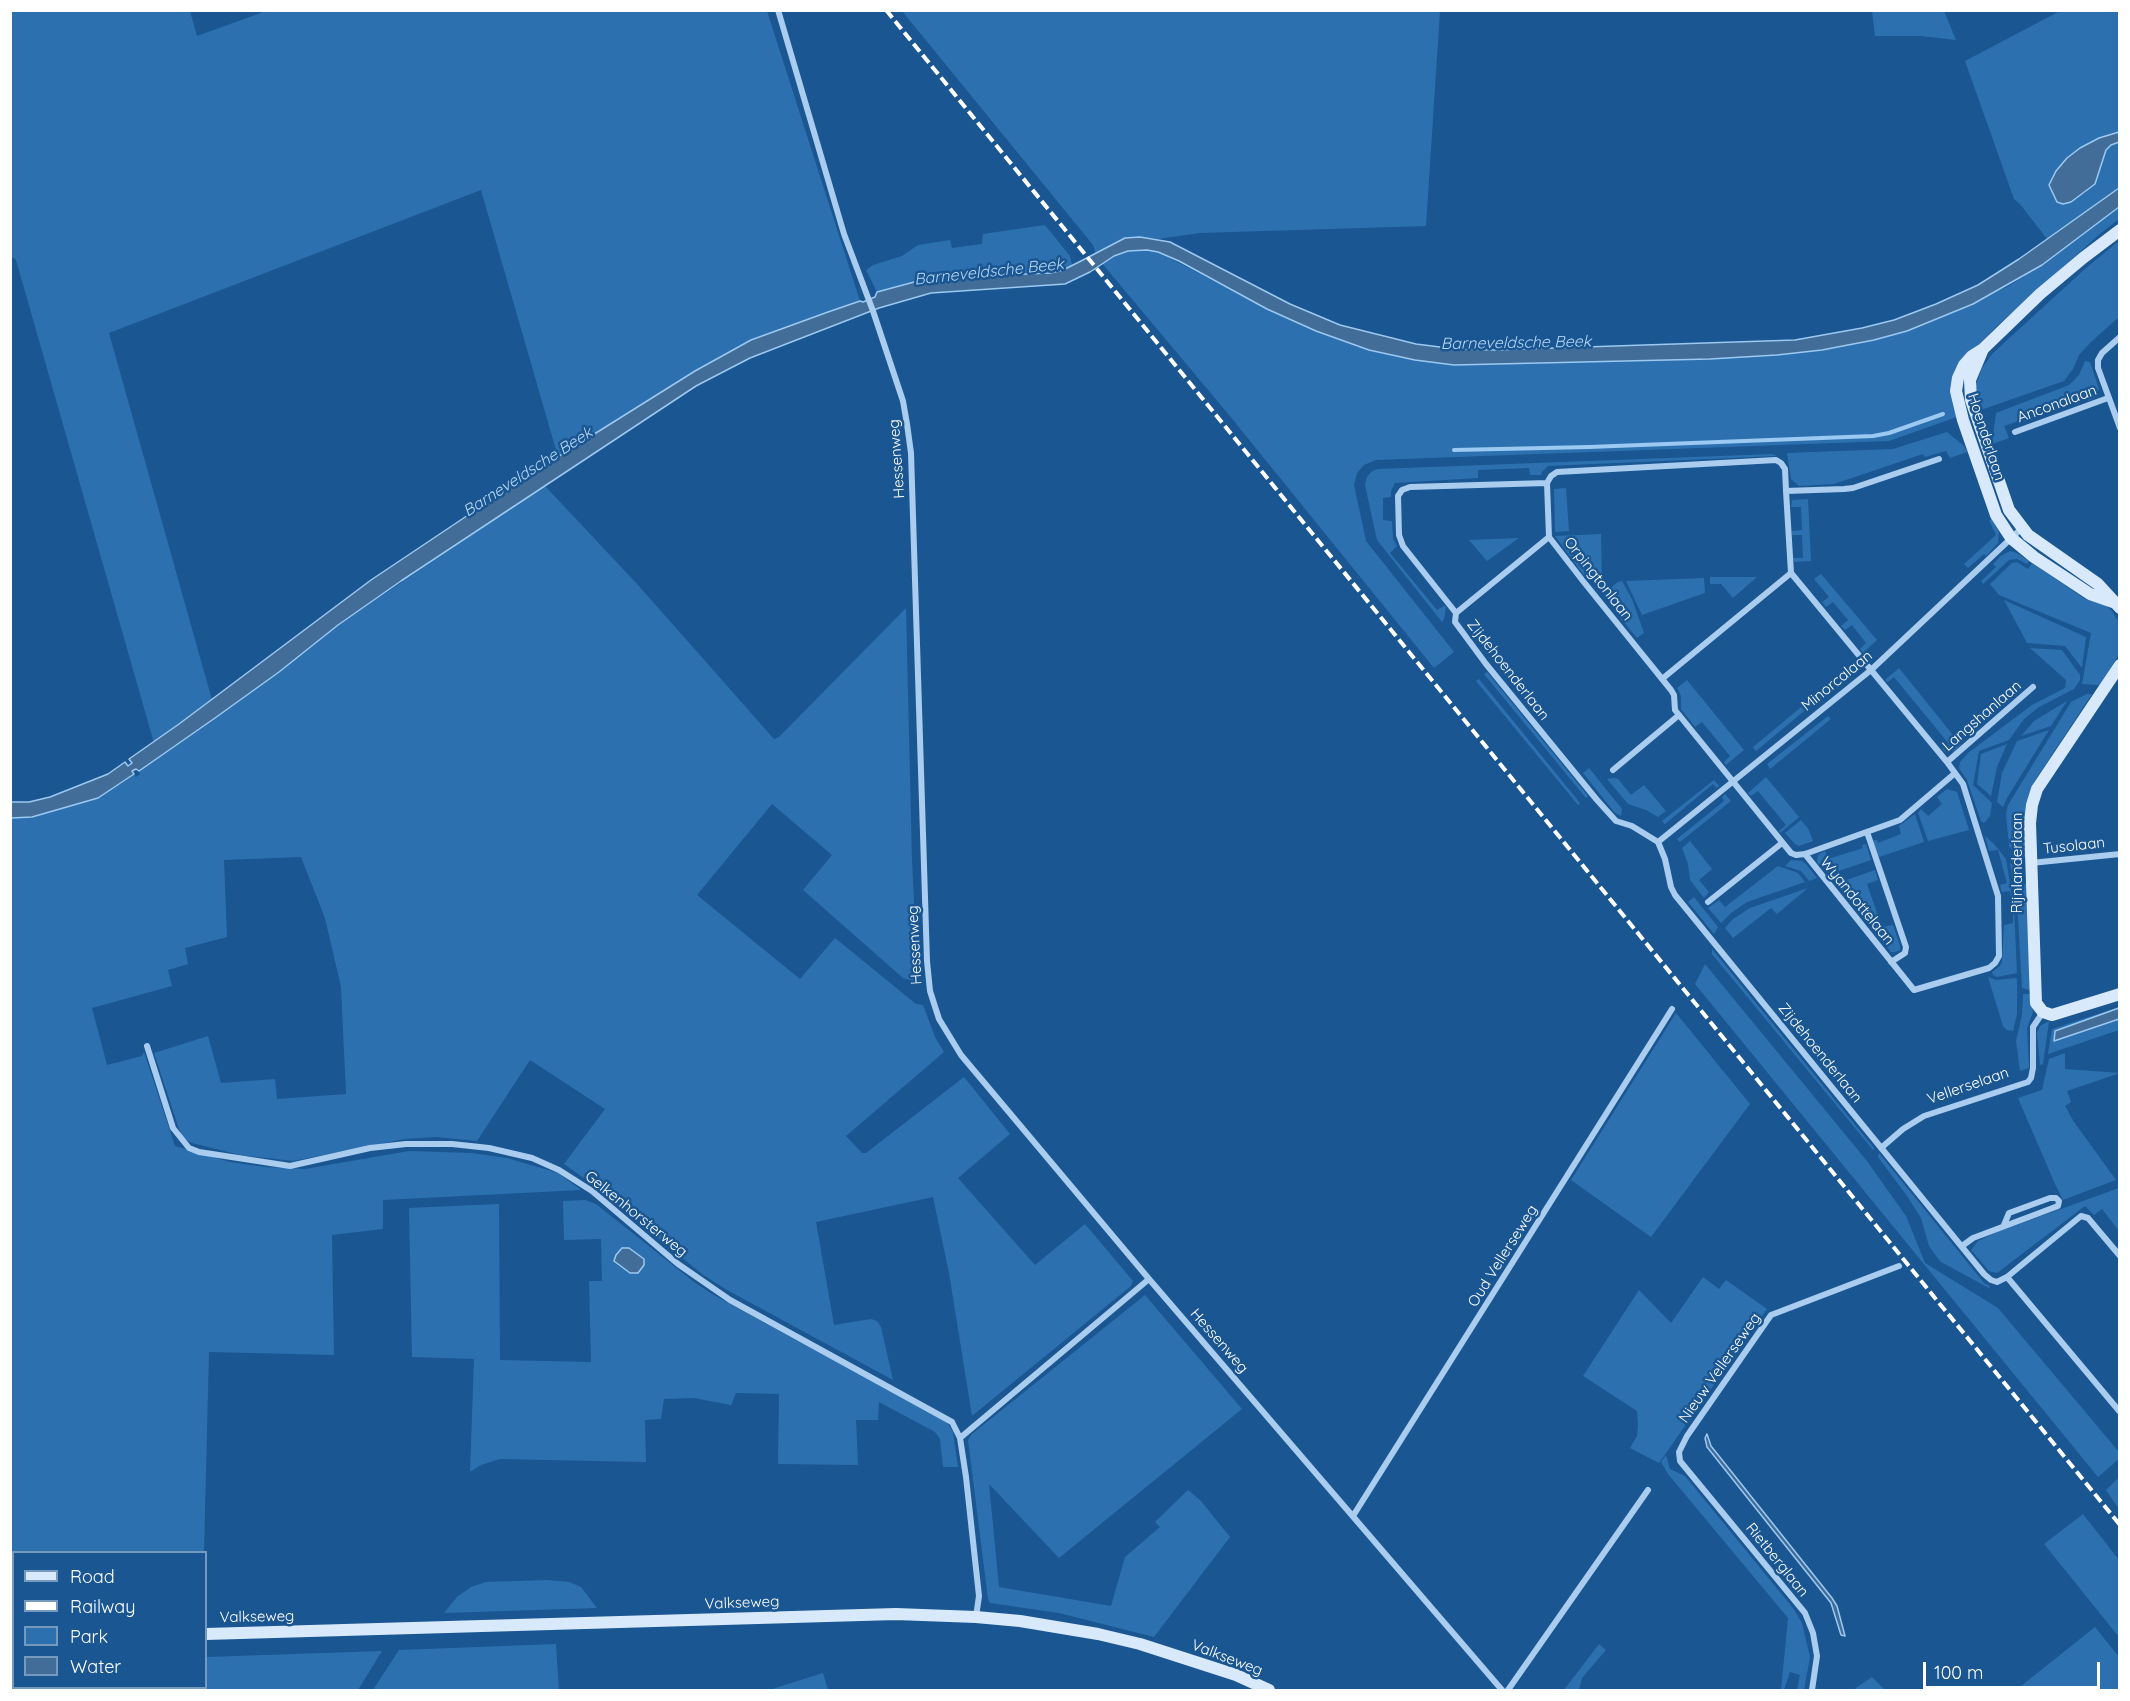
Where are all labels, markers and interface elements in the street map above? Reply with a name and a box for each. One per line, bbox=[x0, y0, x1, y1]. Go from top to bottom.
water label: Barneveldsche Beek bbox=[913, 255, 1065, 289]
water label: Barneveldsche Beek bbox=[1441, 332, 1591, 354]
street label: Anconalaan bbox=[2015, 381, 2099, 427]
street label: Hoenderlaan bbox=[1963, 391, 2009, 483]
street label: Hessenweg bbox=[885, 419, 909, 499]
water label: Barneveldsche Beek bbox=[460, 423, 596, 521]
street label: Orpingtonlaan bbox=[1560, 534, 1636, 624]
street label: Zijdehoenderlaan bbox=[1463, 616, 1553, 724]
street label: Minorcalaan bbox=[1798, 647, 1876, 715]
street label: Langshanlaan bbox=[1939, 677, 2025, 755]
street label: Rijnlanderlaan bbox=[2008, 813, 2026, 913]
street label: Tusolaan bbox=[2042, 834, 2106, 858]
street label: Wyandottelaan bbox=[1816, 853, 1898, 949]
street label: Hessenweg bbox=[904, 905, 926, 985]
street label: Zijdehoenderlaan bbox=[1774, 1000, 1866, 1106]
street label: Vellerselaan bbox=[1925, 1064, 2011, 1108]
street label: Gelkenhorsterweg bbox=[581, 1167, 691, 1261]
street label: Oud Vellerseweg bbox=[1464, 1202, 1542, 1310]
street label: Hessenweg bbox=[1186, 1305, 1252, 1377]
street label: Nieuw Vellerseweg bbox=[1675, 1310, 1765, 1426]
street label: Rietberglaan bbox=[1742, 1519, 1812, 1601]
legend bbox=[12, 1551, 207, 1689]
text: Road bbox=[70, 1565, 115, 1588]
street label: Valkseweg bbox=[704, 1593, 780, 1613]
text: Railway bbox=[70, 1595, 136, 1618]
street label: Valkseweg bbox=[219, 1607, 295, 1627]
text: Park bbox=[70, 1625, 108, 1648]
street label: Valkseweg bbox=[1189, 1636, 1265, 1680]
scale bar bbox=[1926, 1650, 2103, 1688]
text: Water bbox=[70, 1655, 121, 1678]
text: 100 m bbox=[1934, 1661, 1983, 1684]

